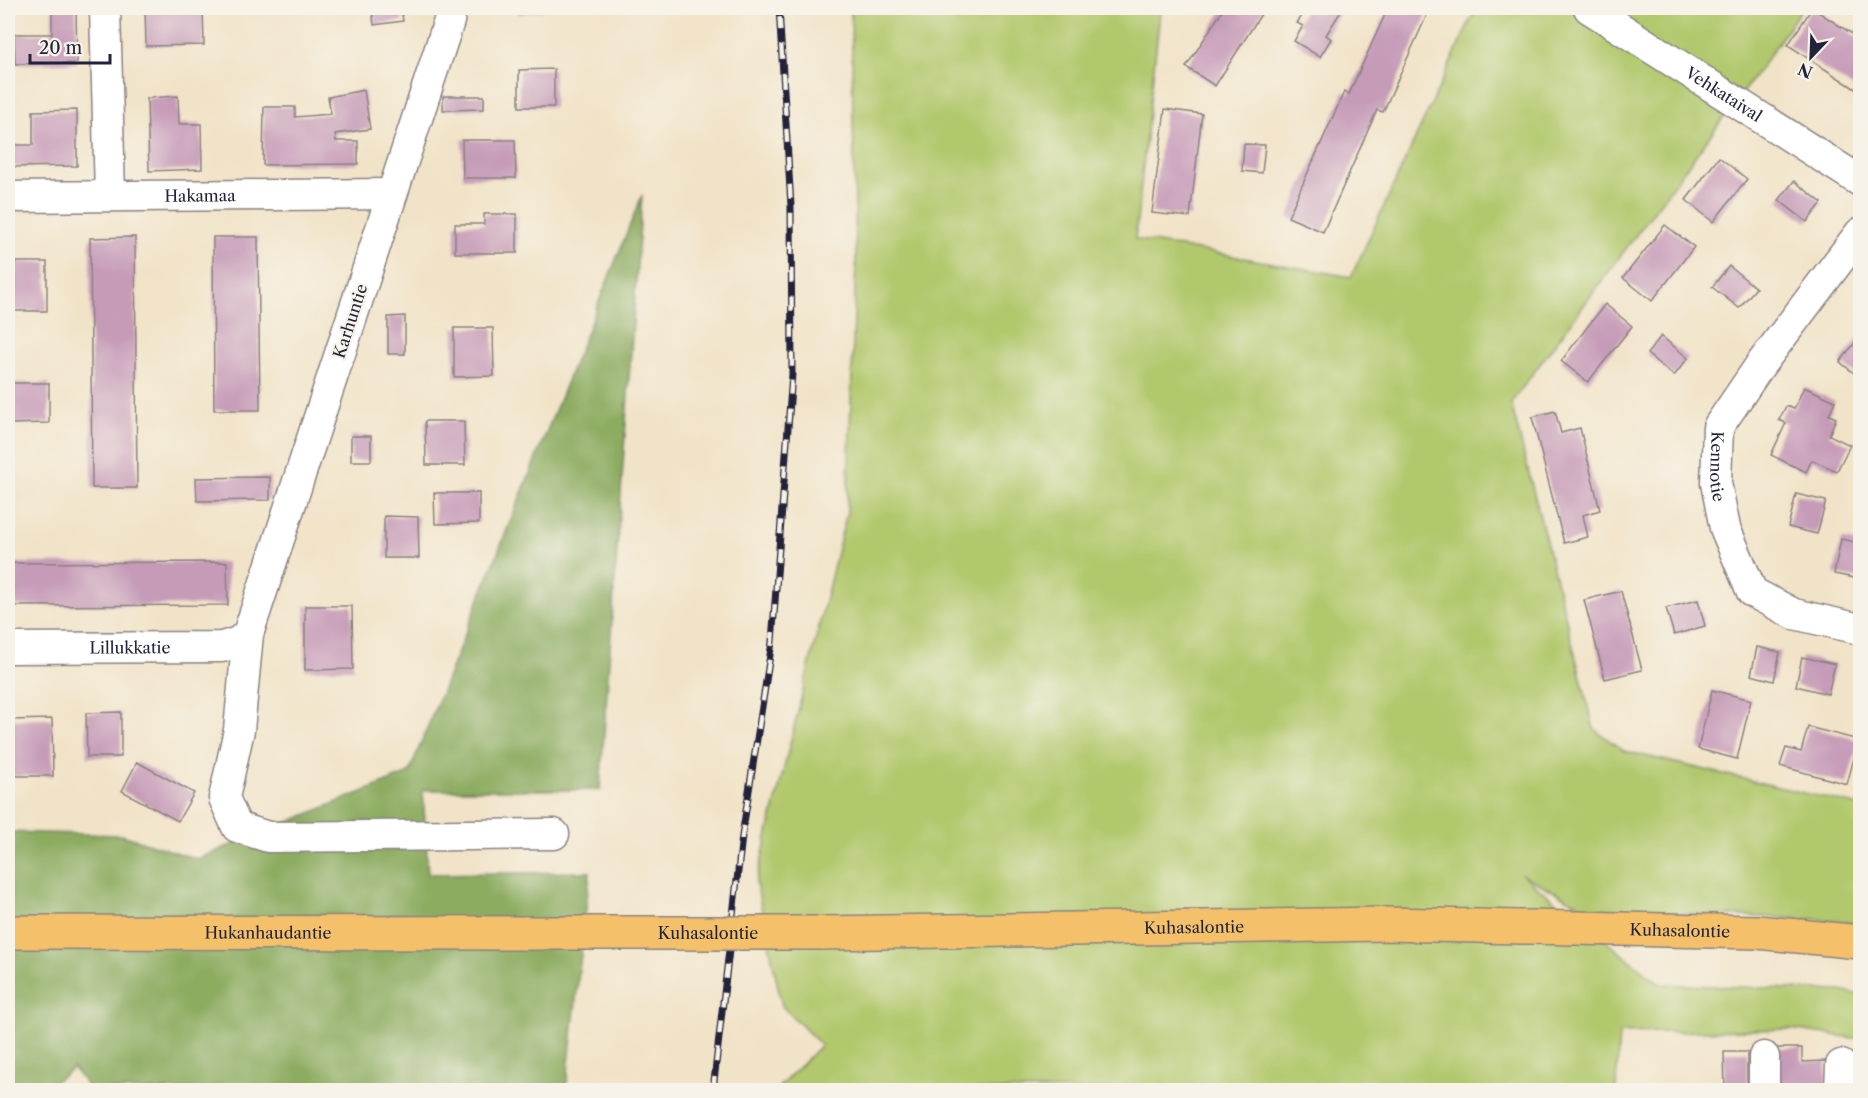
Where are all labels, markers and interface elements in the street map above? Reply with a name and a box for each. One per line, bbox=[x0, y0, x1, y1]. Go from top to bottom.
scale bar bbox=[30, 27, 110, 65]
north arrow bbox=[1781, 27, 1841, 87]
text: 20 m bbox=[39, 37, 83, 59]
text: N bbox=[1795, 59, 1815, 83]
street label: Vehkataival bbox=[1681, 62, 1766, 126]
street label: Hakamaa bbox=[164, 185, 236, 206]
street label: Karhuntie bbox=[329, 281, 371, 361]
street label: Kennotie bbox=[1706, 431, 1729, 503]
street label: Lillukkatie bbox=[90, 637, 171, 658]
street label: Kuhasalontie bbox=[1144, 916, 1244, 938]
street label: Kuhasalontie bbox=[1630, 919, 1730, 941]
street label: Hukanhaudantie bbox=[205, 922, 331, 943]
street label: Kuhasalontie bbox=[658, 923, 758, 943]

